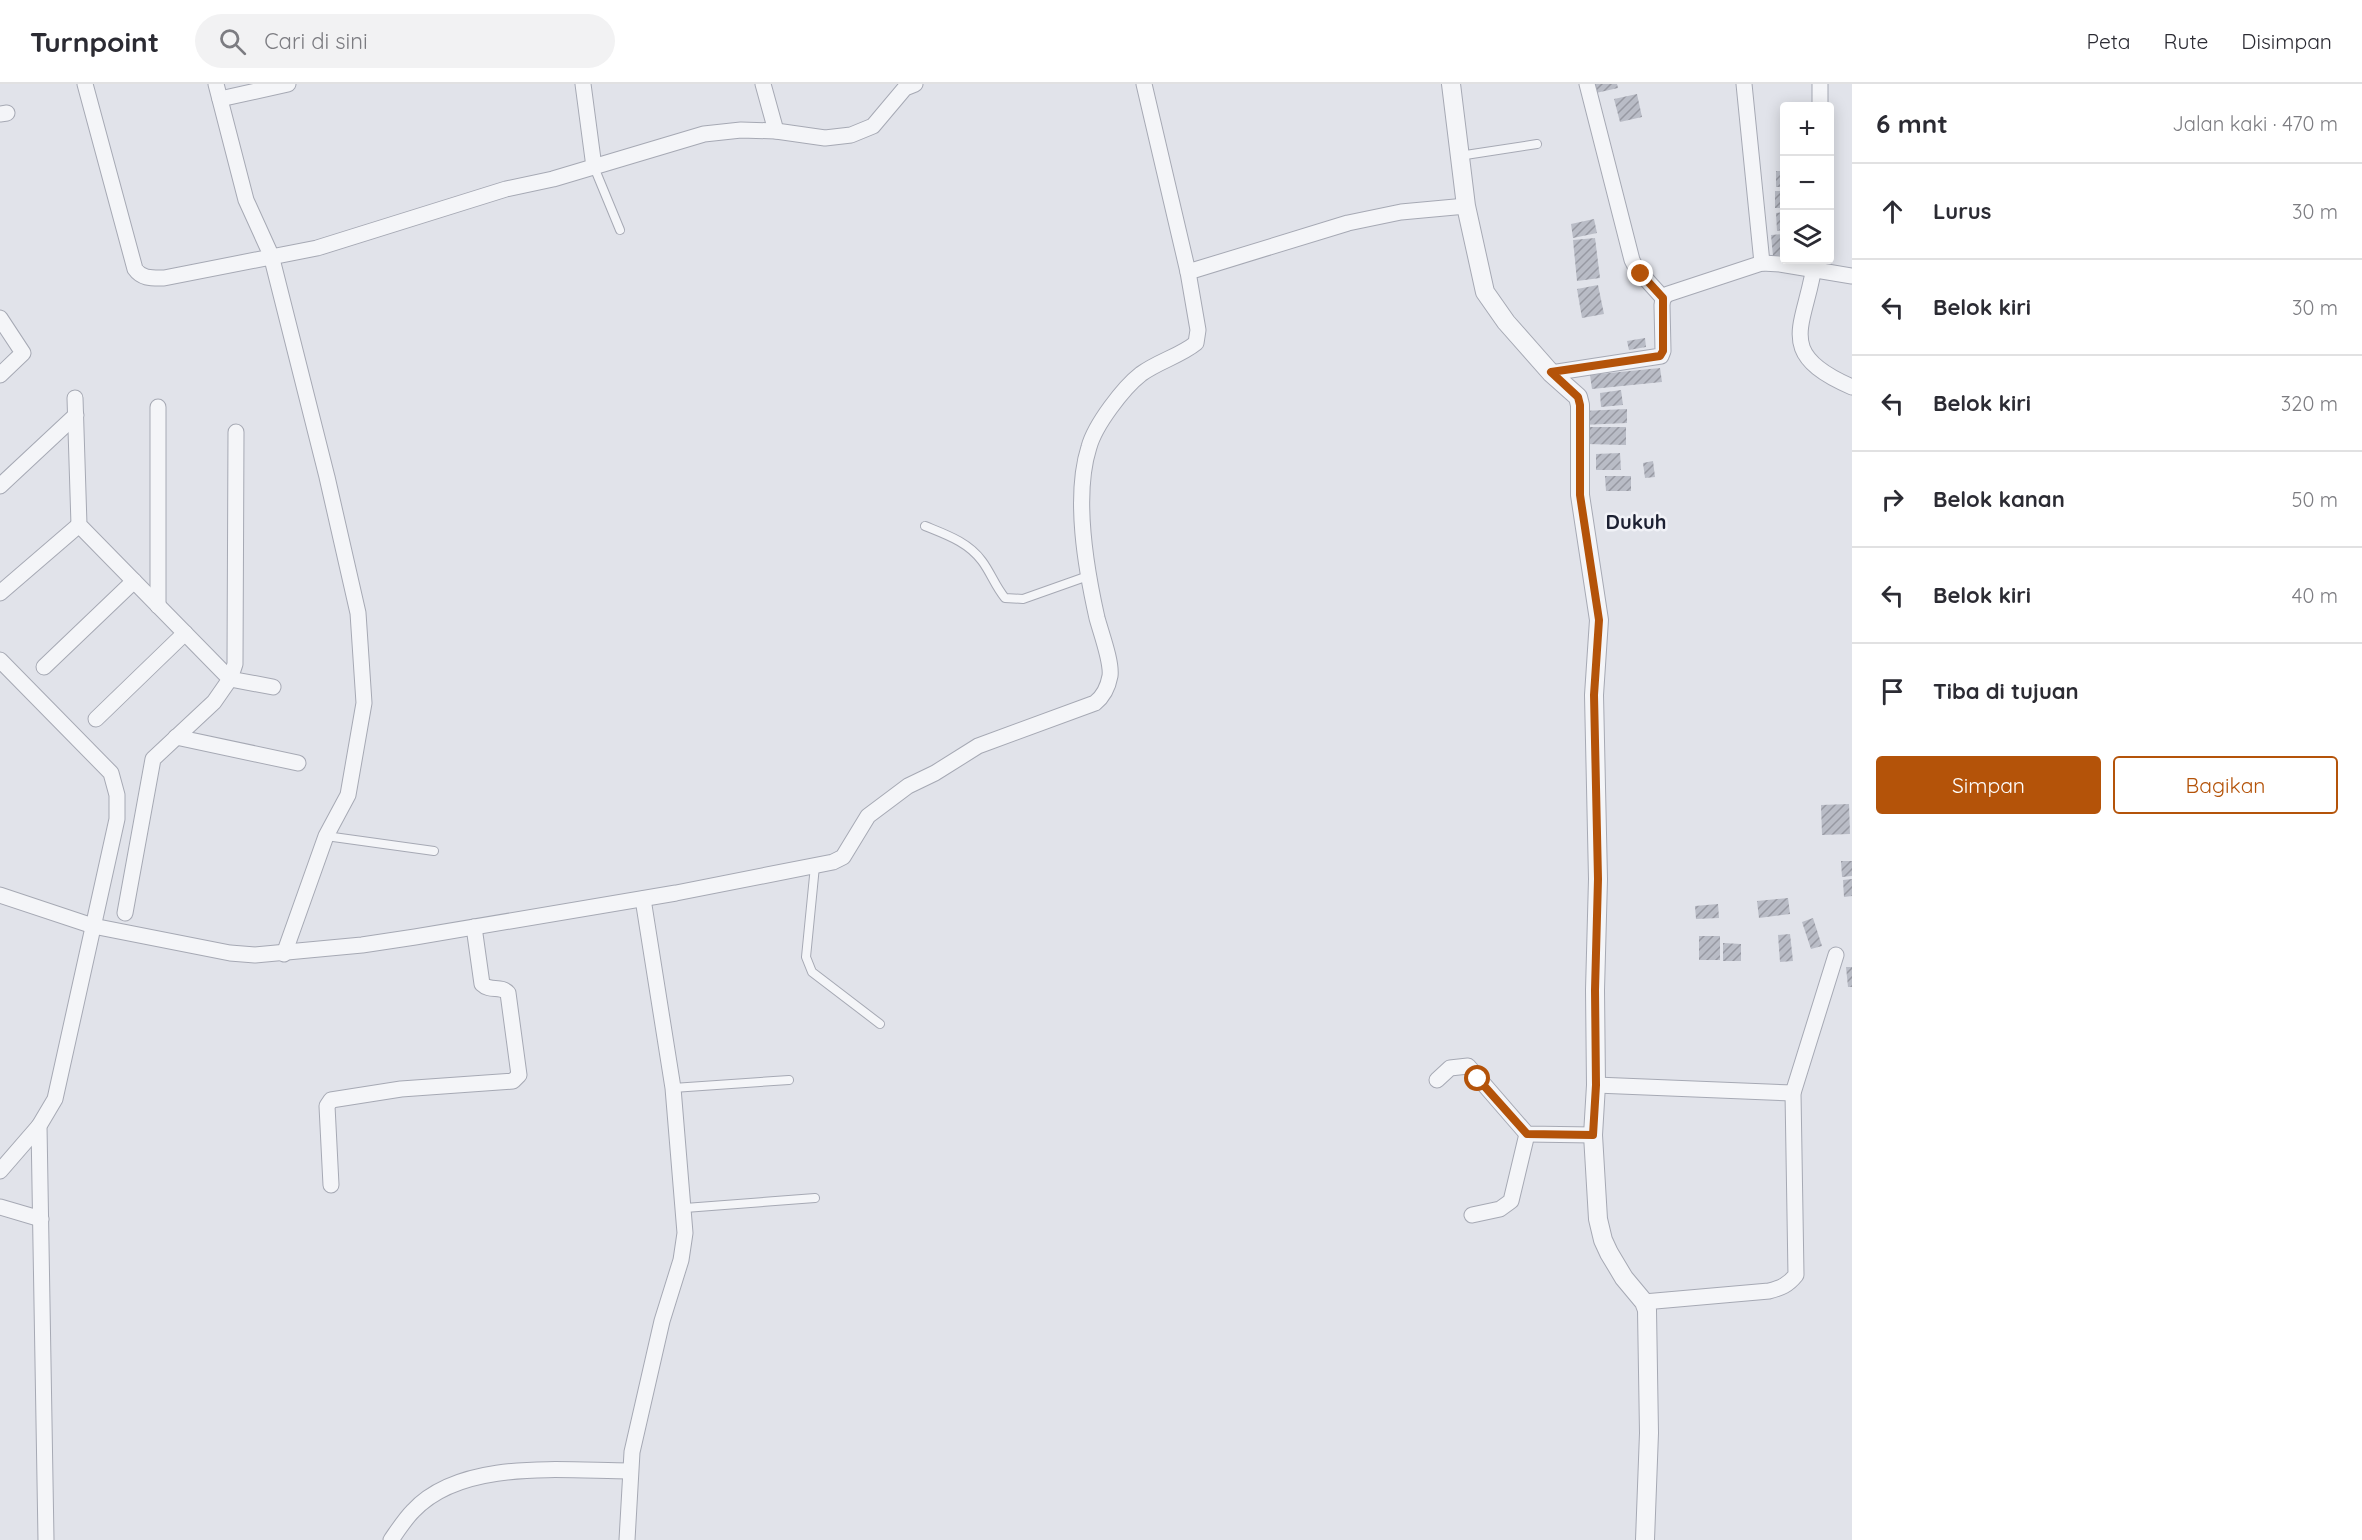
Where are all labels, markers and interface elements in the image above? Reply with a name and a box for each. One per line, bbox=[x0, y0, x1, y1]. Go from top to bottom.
search box bbox=[195, 14, 615, 68]
text: Turnpoint bbox=[30, 24, 159, 59]
icon: search bbox=[216, 25, 249, 58]
text: Cari di sini bbox=[264, 27, 368, 55]
text: Peta bbox=[2087, 28, 2131, 54]
text: Rute bbox=[2164, 28, 2208, 54]
text: Disimpan bbox=[2241, 28, 2332, 54]
map controls bbox=[1780, 102, 1834, 264]
button: + bbox=[1780, 102, 1834, 156]
text: 6 mnt bbox=[1876, 107, 1948, 140]
text: Jalan kaki · 470 m bbox=[2172, 111, 2338, 136]
button: − bbox=[1780, 156, 1834, 210]
icon: ahead bbox=[1876, 195, 1909, 228]
text: Lurus bbox=[1933, 197, 1991, 225]
text: 30 m bbox=[2292, 199, 2338, 224]
button: layers bbox=[1780, 210, 1834, 264]
route end bbox=[1627, 260, 1653, 286]
icon: left bbox=[1876, 291, 1909, 324]
text: Belok kiri bbox=[1933, 293, 2031, 321]
text: 30 m bbox=[2292, 295, 2338, 320]
icon: left bbox=[1876, 387, 1909, 420]
text: Belok kiri bbox=[1933, 389, 2031, 417]
text: 320 m bbox=[2281, 391, 2338, 416]
icon: right bbox=[1876, 483, 1909, 516]
text: Belok kanan bbox=[1933, 485, 2065, 513]
text: 50 m bbox=[2292, 487, 2338, 512]
district label: Dukuh bbox=[1606, 509, 1666, 534]
icon: left bbox=[1876, 579, 1909, 612]
text: Belok kiri bbox=[1933, 581, 2031, 609]
text: 40 m bbox=[2292, 583, 2338, 608]
icon: arrive bbox=[1876, 675, 1909, 708]
text: Tiba di tujuan bbox=[1933, 677, 2079, 705]
button: Simpan bbox=[1876, 756, 2101, 814]
button: Bagikan bbox=[2113, 756, 2338, 814]
route start bbox=[1464, 1065, 1490, 1091]

